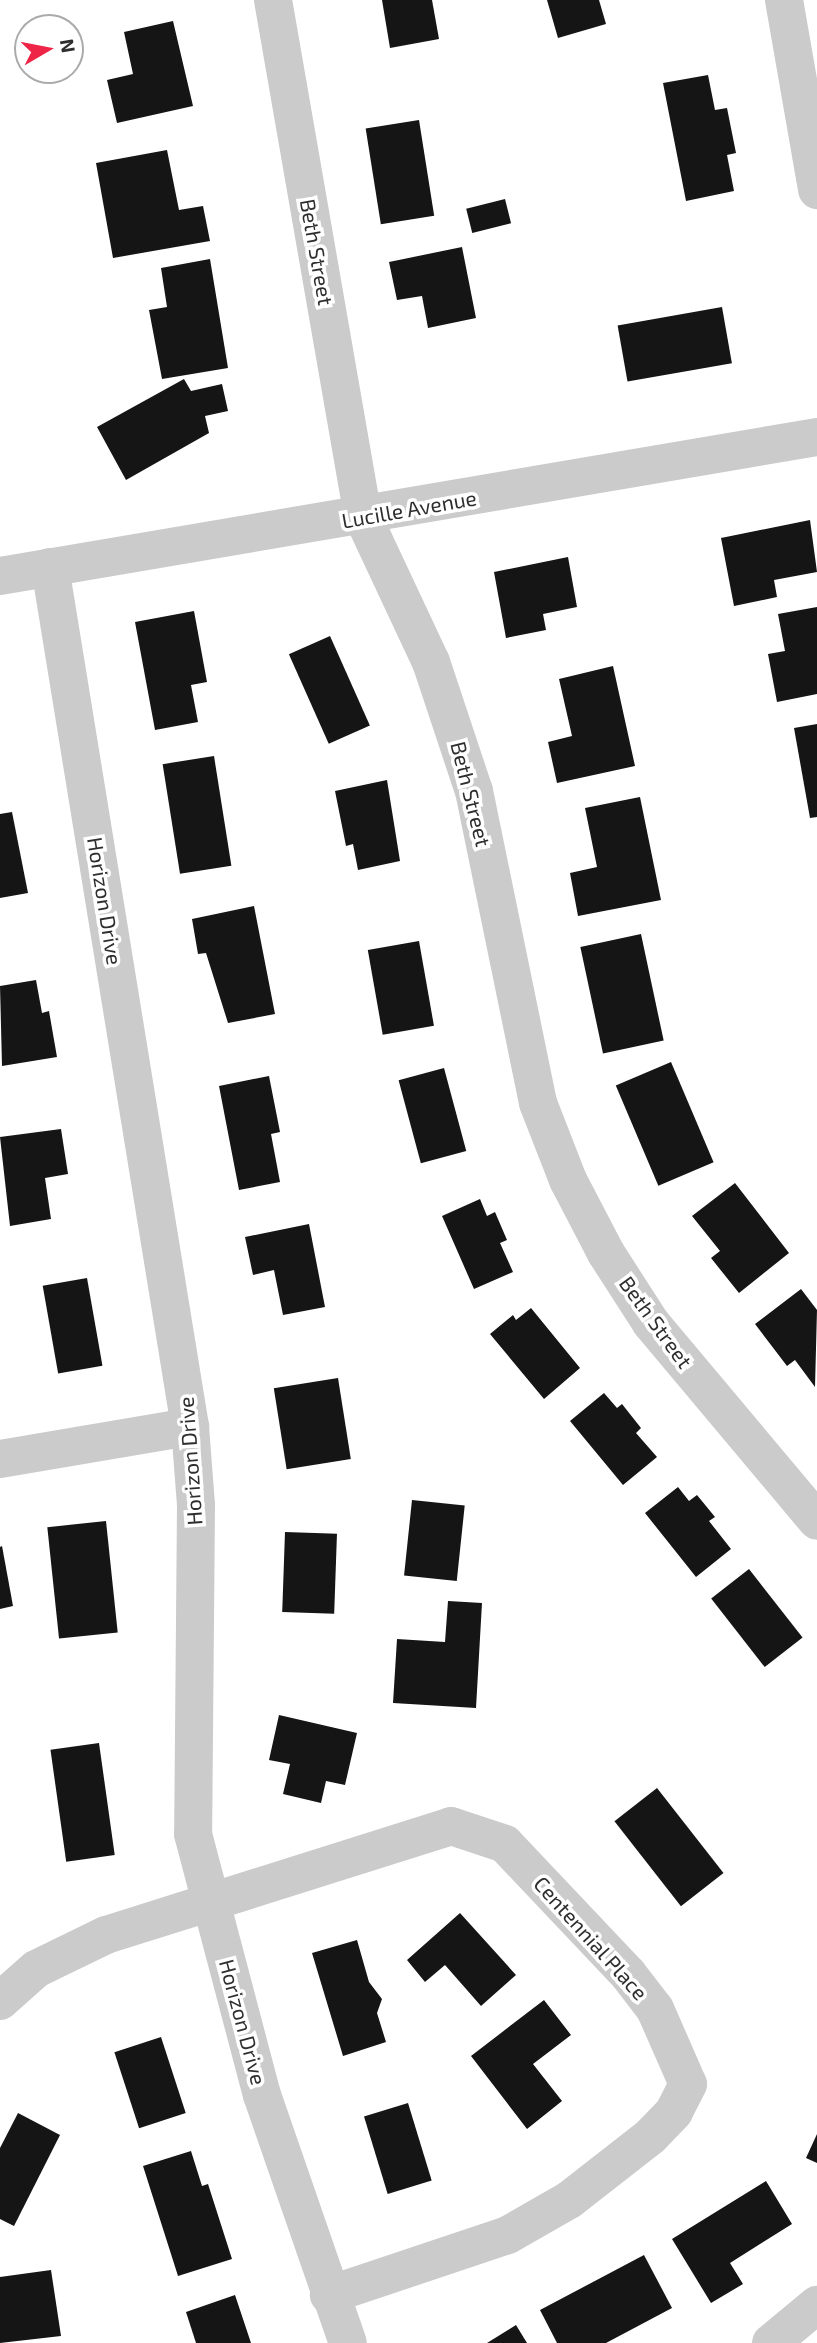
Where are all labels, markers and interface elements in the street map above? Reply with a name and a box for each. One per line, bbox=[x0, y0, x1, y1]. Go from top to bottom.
north arrow bbox=[14, 14, 84, 84]
text: N bbox=[56, 37, 81, 54]
street label: Beth Street bbox=[295, 197, 339, 307]
street label: Lucille Avenue bbox=[339, 485, 479, 533]
street label: Beth Street bbox=[446, 739, 496, 849]
street label: Horizon Drive bbox=[82, 835, 128, 967]
street label: Beth Street bbox=[614, 1271, 698, 1373]
street label: Horizon Drive bbox=[173, 1396, 207, 1526]
street label: Centennial Place bbox=[529, 1871, 653, 2005]
street label: Horizon Drive bbox=[214, 1956, 272, 2088]

